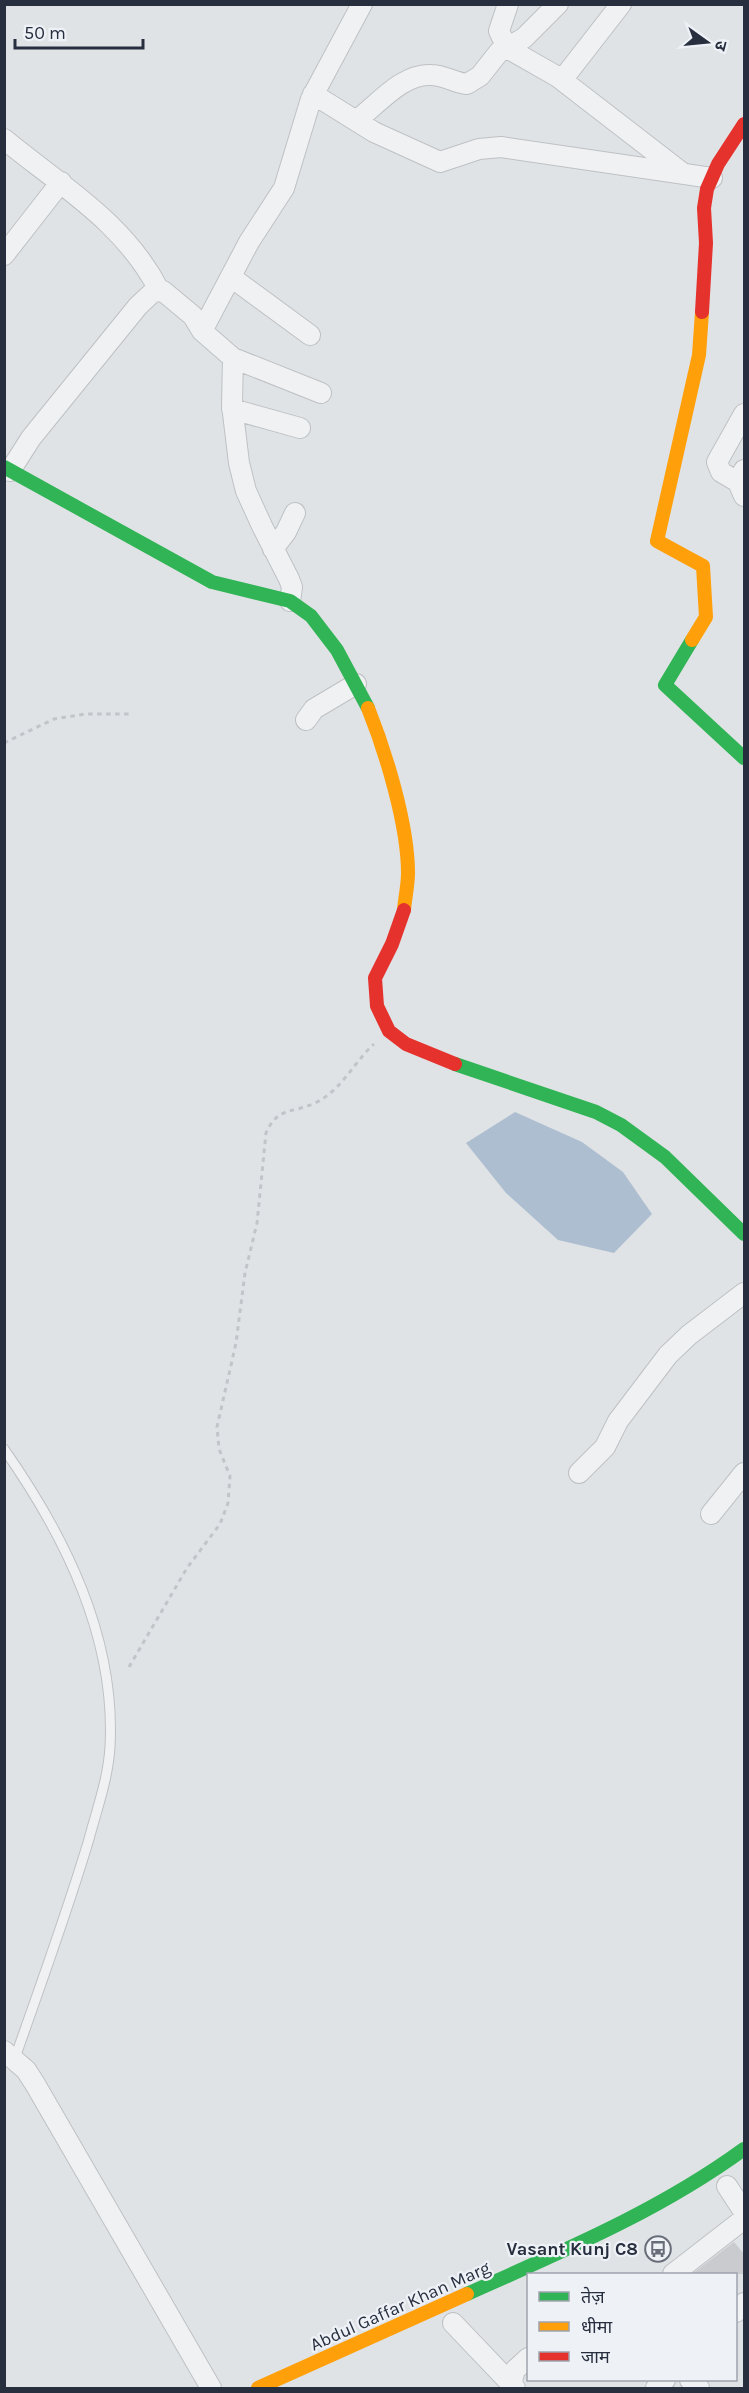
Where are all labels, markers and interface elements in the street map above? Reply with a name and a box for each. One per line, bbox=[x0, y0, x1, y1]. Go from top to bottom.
scale bar bbox=[15, 12, 142, 50]
north arrow bbox=[677, 12, 737, 72]
text: 50 m bbox=[24, 22, 66, 44]
text: उ bbox=[710, 39, 731, 53]
bus stop icon: Vasant Kunj C8 bbox=[643, 2234, 673, 2264]
place label: Vasant Kunj C8 bbox=[507, 2238, 638, 2260]
street label: Abdul Gaffar Khan Marg bbox=[307, 2256, 493, 2356]
legend bbox=[527, 2273, 737, 2381]
text: तेज़ bbox=[581, 2286, 605, 2308]
text: धीमा bbox=[581, 2316, 612, 2338]
text: जाम bbox=[581, 2346, 611, 2368]

